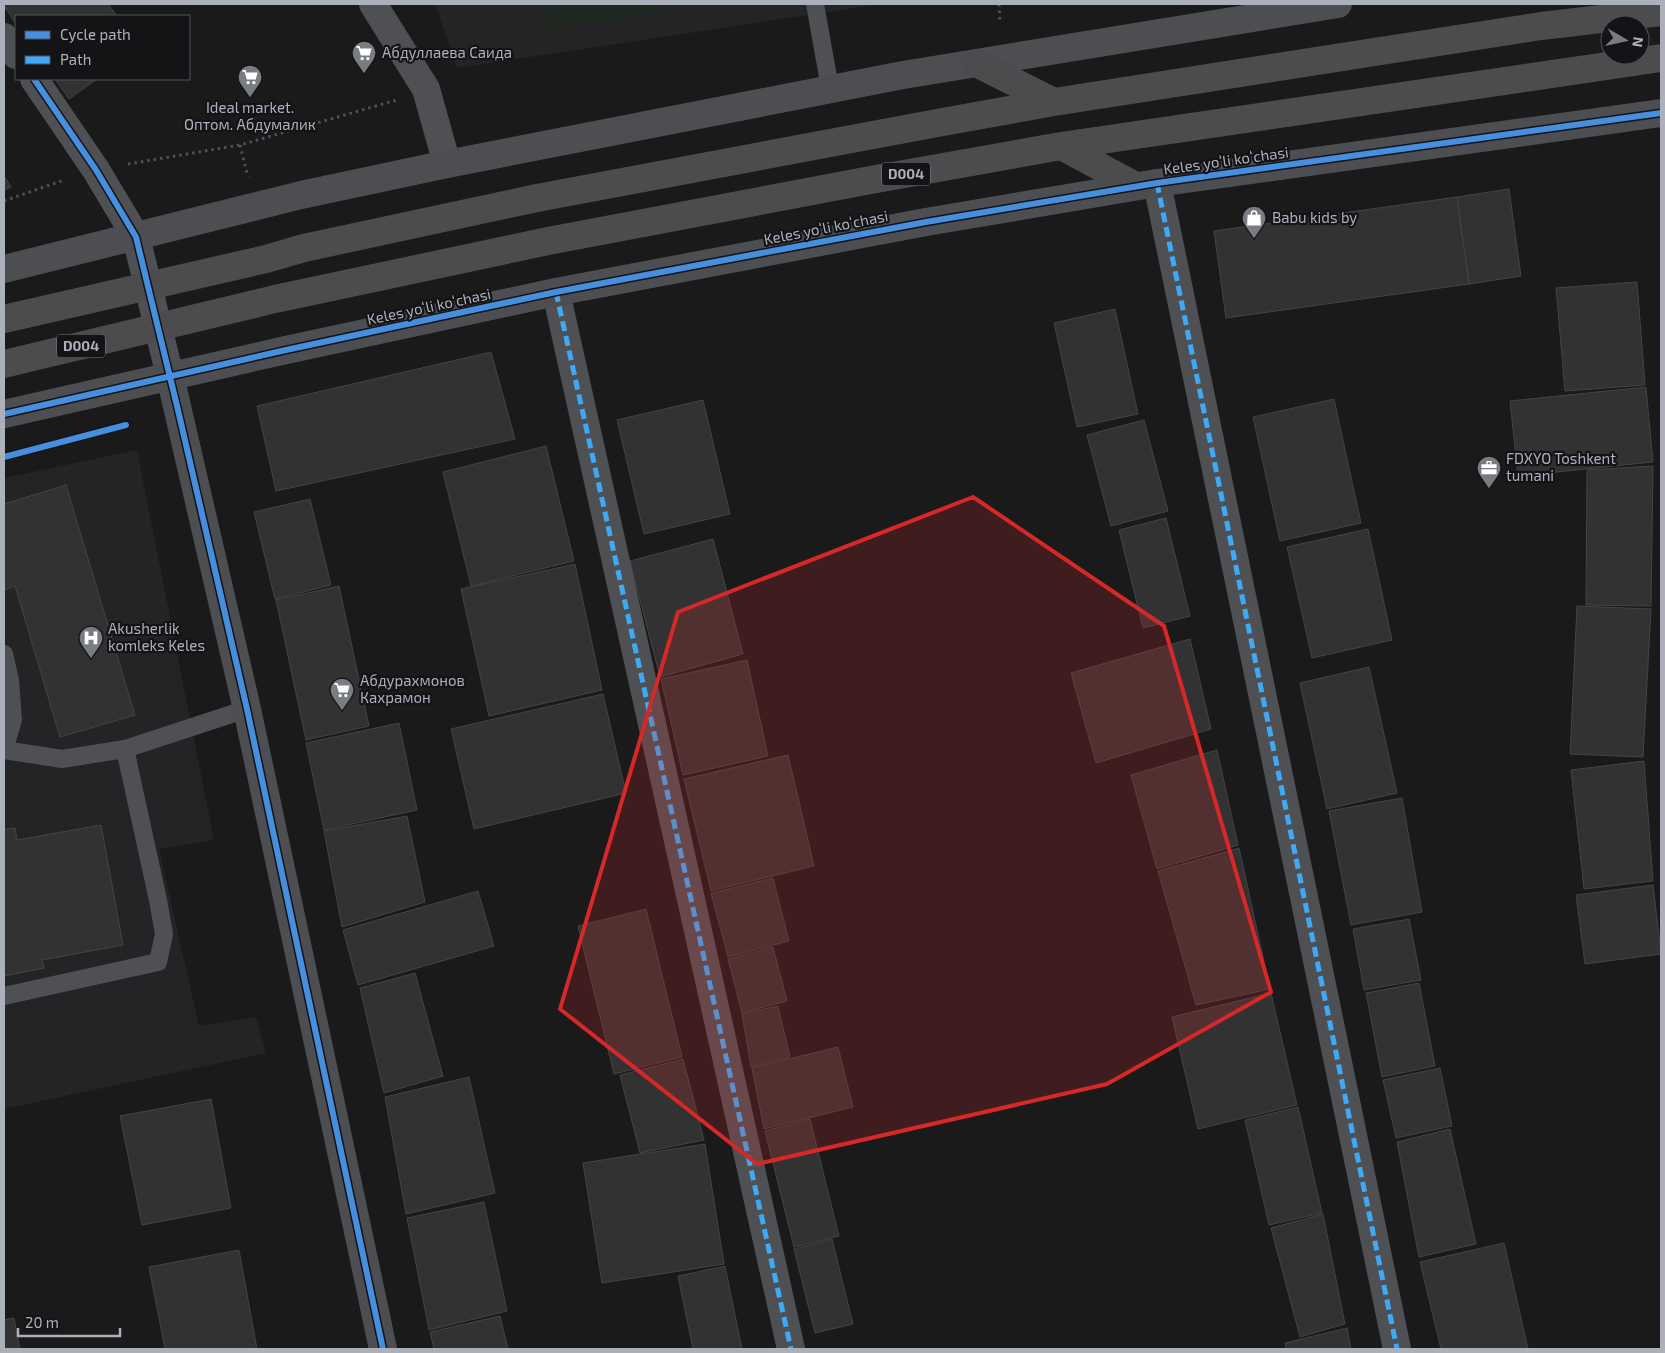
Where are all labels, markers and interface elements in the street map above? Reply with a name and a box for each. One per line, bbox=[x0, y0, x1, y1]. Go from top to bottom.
legend bbox=[15, 15, 190, 80]
north arrow bbox=[1600, 15, 1650, 65]
text: Cycle path bbox=[60, 25, 131, 43]
text: N bbox=[1629, 36, 1648, 48]
supermarket icon: Абдуллаева Саида bbox=[351, 40, 377, 74]
place label: Абдуллаева Саида bbox=[382, 43, 512, 62]
text: Path bbox=[60, 50, 91, 68]
supermarket icon: Ideal market. Оптом. Абдумалик bbox=[237, 64, 263, 98]
place label: Ideal market. Оптом. Абдумалик bbox=[184, 98, 316, 134]
street label: Keles yoʻli koʻchasi bbox=[1162, 142, 1290, 178]
road number: D004 bbox=[882, 162, 930, 185]
shop icon: Babu kids by bbox=[1241, 205, 1267, 239]
street label: Keles yoʻli koʻchasi bbox=[762, 206, 889, 248]
place label: Babu kids by bbox=[1272, 208, 1357, 226]
street label: Keles yoʻli koʻchasi bbox=[365, 284, 492, 328]
road number: D004 bbox=[57, 334, 105, 358]
place label: FDXYO Toshkent tumani bbox=[1506, 449, 1616, 484]
office icon: FDXYO Toshkent tumani bbox=[1476, 455, 1502, 489]
place label: Akusherlik komleks Keles bbox=[108, 619, 205, 654]
hospital icon: Akusherlik komleks Keles bbox=[78, 625, 104, 659]
place label: Абдурахмонов Кахрамон bbox=[360, 671, 465, 706]
supermarket icon: Абдурахмонов Кахрамон bbox=[329, 677, 355, 711]
scale bar bbox=[18, 1306, 120, 1338]
text: 20 m bbox=[25, 1313, 59, 1331]

